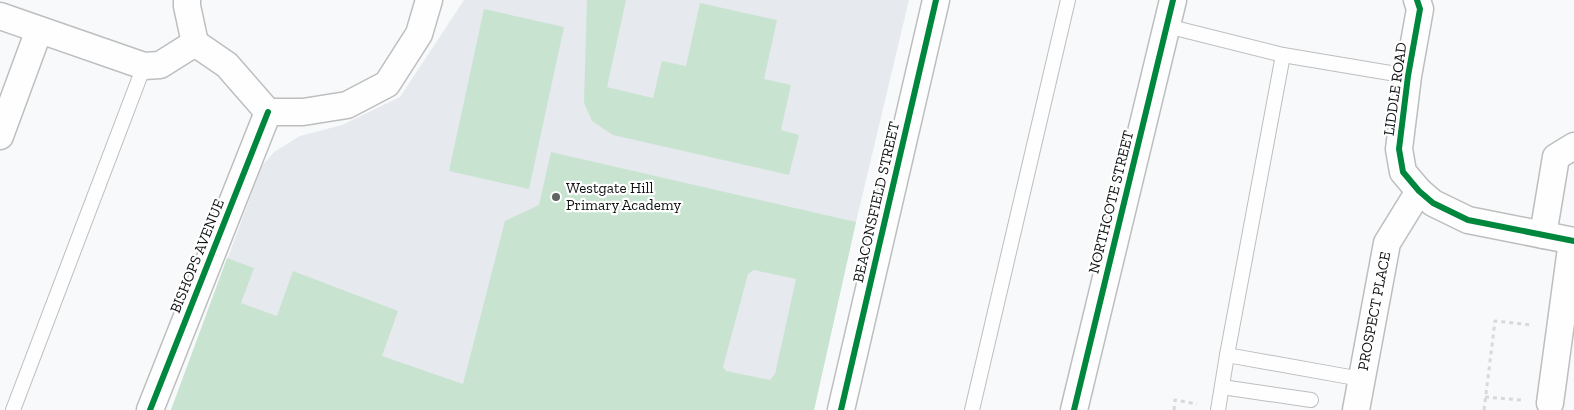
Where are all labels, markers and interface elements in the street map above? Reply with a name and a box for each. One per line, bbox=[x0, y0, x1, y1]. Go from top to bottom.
street label: LIDDLE ROAD bbox=[1380, 41, 1410, 137]
street label: BEACONSFIELD STREET bbox=[849, 120, 903, 284]
street label: NORTHCOTE STREET bbox=[1085, 129, 1137, 275]
place label: Westgate Hill Primary Academy bbox=[566, 179, 681, 214]
marker: Westgate Hill Primary Academy bbox=[550, 191, 562, 203]
street label: BISHOPS AVENUE bbox=[166, 196, 228, 316]
street label: PROSPECT PLACE bbox=[1354, 250, 1394, 372]

